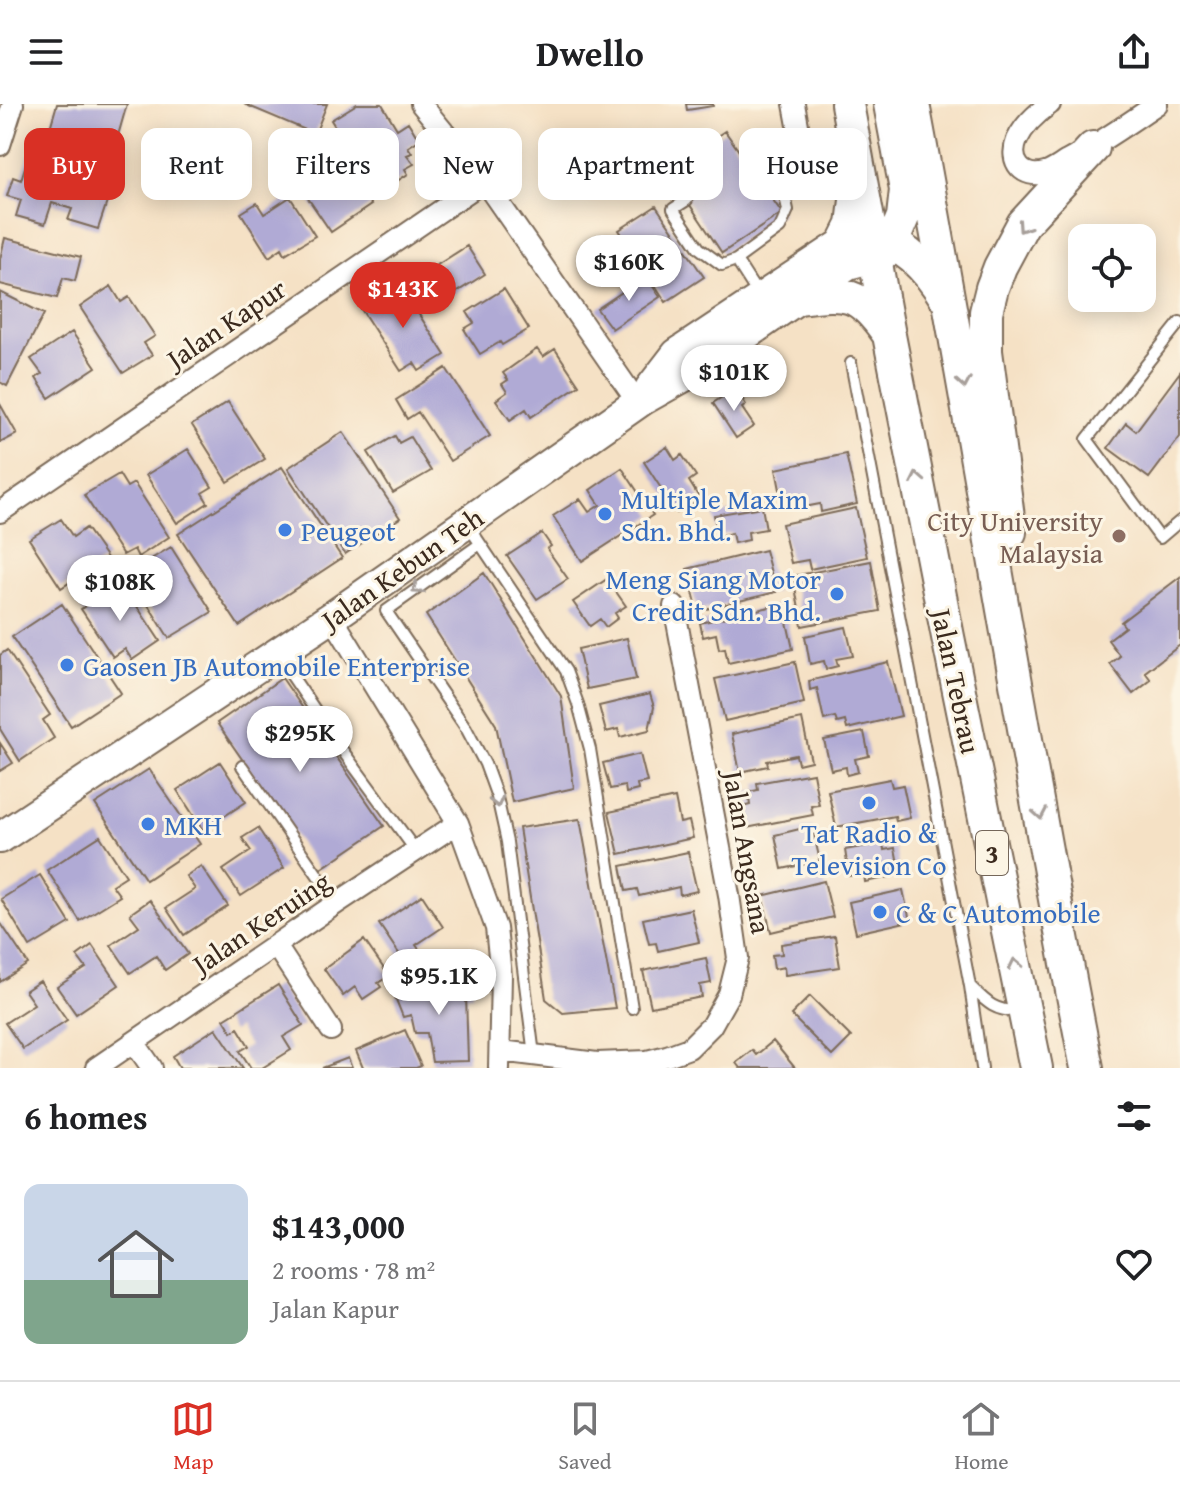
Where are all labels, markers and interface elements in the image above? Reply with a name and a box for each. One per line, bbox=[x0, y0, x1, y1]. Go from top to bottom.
text: Dwello bbox=[536, 26, 644, 79]
icon: menu bbox=[24, 30, 68, 74]
icon: share bbox=[1112, 30, 1156, 74]
chip: Buy bbox=[24, 128, 125, 200]
chip: Rent bbox=[141, 128, 252, 200]
chip: Filters bbox=[268, 128, 399, 200]
chip: New bbox=[415, 128, 522, 200]
chip: Apartment bbox=[538, 128, 723, 200]
chip: House bbox=[739, 128, 867, 200]
one-way arrow bbox=[1017, 219, 1032, 233]
map controls bbox=[1068, 224, 1156, 312]
button: locate bbox=[1068, 224, 1156, 312]
pin: $160K bbox=[573, 235, 685, 303]
text: $160K bbox=[594, 241, 664, 280]
pin: $143K bbox=[347, 262, 459, 330]
street label: Jalan Kapur bbox=[155, 268, 294, 380]
text: $143K bbox=[368, 268, 438, 307]
pin: $101K bbox=[678, 345, 790, 413]
text: $101K bbox=[699, 351, 769, 390]
one-way arrow bbox=[955, 376, 972, 390]
one-way arrow bbox=[909, 472, 926, 485]
place label: Multiple Maxim Sdn. Bhd. bbox=[621, 478, 808, 551]
street label: Jalan Kebun Teh bbox=[310, 497, 492, 641]
place label: City University Malaysia bbox=[927, 500, 1104, 573]
marker: Multiple Maxim Sdn. Bhd. bbox=[596, 505, 614, 523]
place label: Peugeot bbox=[301, 510, 396, 551]
marker: Peugeot bbox=[276, 521, 294, 539]
marker: City University Malaysia bbox=[1110, 527, 1128, 545]
pin: $108K bbox=[64, 555, 176, 623]
place label: Meng Siang Motor Credit Sdn. Bhd. bbox=[606, 558, 821, 631]
text: $108K bbox=[85, 561, 155, 600]
one-way arrow bbox=[411, 579, 425, 594]
marker: Meng Siang Motor Credit Sdn. Bhd. bbox=[828, 585, 846, 603]
street label: Jalan Tebrau bbox=[921, 602, 992, 757]
place label: Gaosen JB Automobile Enterprise bbox=[83, 645, 470, 686]
marker: Gaosen JB Automobile Enterprise bbox=[58, 656, 76, 674]
pin: $295K bbox=[244, 706, 356, 774]
text: $295K bbox=[265, 712, 335, 751]
street label: Jalan Angsana bbox=[713, 764, 783, 938]
marker: Tat Radio & Television Co bbox=[860, 794, 878, 812]
one-way arrow bbox=[488, 795, 505, 809]
place label: MKH bbox=[164, 804, 222, 845]
one-way arrow bbox=[1031, 807, 1048, 820]
place label: Tat Radio & Television Co bbox=[791, 812, 947, 885]
marker: MKH bbox=[139, 815, 157, 833]
road number: 3 bbox=[976, 831, 1008, 875]
street label: Jalan Keruing bbox=[181, 861, 338, 985]
place label: C & C Automobile bbox=[896, 892, 1101, 933]
marker: C & C Automobile bbox=[871, 903, 889, 921]
pin: $95.1K bbox=[374, 949, 504, 1017]
text: $95.1K bbox=[400, 955, 478, 994]
one-way arrow bbox=[1007, 958, 1024, 971]
text: 6 homes bbox=[24, 1092, 148, 1141]
icon: filters bbox=[1112, 1094, 1156, 1138]
text: $143,000 bbox=[272, 1201, 405, 1250]
icon: home bbox=[88, 1216, 184, 1312]
icon: heart bbox=[1112, 1242, 1156, 1286]
text: 2 rooms · 78 m² bbox=[272, 1250, 435, 1289]
text: Jalan Kapur bbox=[272, 1289, 399, 1328]
tab: Map bbox=[171, 1397, 215, 1477]
tab: Saved bbox=[558, 1397, 612, 1477]
tab: Home bbox=[954, 1397, 1009, 1477]

